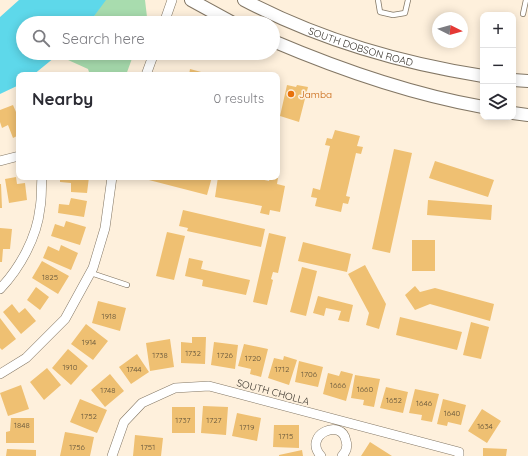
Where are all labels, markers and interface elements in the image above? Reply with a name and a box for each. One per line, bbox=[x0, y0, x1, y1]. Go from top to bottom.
north arrow bbox=[432, 12, 468, 48]
map controls bbox=[480, 12, 516, 120]
button: + bbox=[480, 12, 516, 48]
search box bbox=[16, 16, 280, 60]
street label: SOUTH DOBSON ROAD bbox=[307, 24, 415, 69]
icon: search bbox=[30, 27, 52, 49]
text: Search here bbox=[62, 29, 145, 48]
button: − bbox=[480, 48, 516, 84]
button: layers bbox=[480, 84, 516, 120]
text: Nearby bbox=[32, 88, 93, 109]
place label: Jamba bbox=[299, 88, 332, 101]
marker: Jamba bbox=[286, 89, 296, 99]
text: 0 results bbox=[213, 90, 264, 106]
house number: 1825 bbox=[42, 272, 58, 282]
house number: 1918 bbox=[102, 311, 116, 321]
house number: 1914 bbox=[82, 337, 96, 347]
house number: 1732 bbox=[185, 348, 201, 358]
house number: 1738 bbox=[152, 350, 168, 360]
house number: 1726 bbox=[217, 350, 234, 360]
house number: 1720 bbox=[245, 353, 261, 363]
house number: 1910 bbox=[62, 362, 78, 372]
house number: 1744 bbox=[126, 364, 142, 374]
house number: 1712 bbox=[275, 364, 290, 374]
house number: 1706 bbox=[301, 369, 318, 379]
street label: SOUTH CHOLLA bbox=[235, 376, 311, 408]
house number: 1666 bbox=[330, 380, 347, 390]
house number: 1660 bbox=[357, 384, 373, 394]
house number: 1748 bbox=[100, 385, 116, 395]
house number: 1652 bbox=[386, 395, 403, 405]
house number: 1646 bbox=[416, 398, 433, 408]
house number: 1640 bbox=[444, 408, 460, 418]
house number: 1752 bbox=[81, 411, 97, 421]
house number: 1737 bbox=[175, 415, 191, 425]
house number: 1727 bbox=[206, 415, 222, 425]
house number: 1848 bbox=[14, 420, 30, 430]
house number: 1634 bbox=[477, 421, 493, 431]
house number: 1719 bbox=[240, 422, 255, 432]
house number: 1715 bbox=[279, 431, 293, 441]
house number: 1756 bbox=[69, 442, 86, 452]
house number: 1751 bbox=[141, 442, 155, 452]

